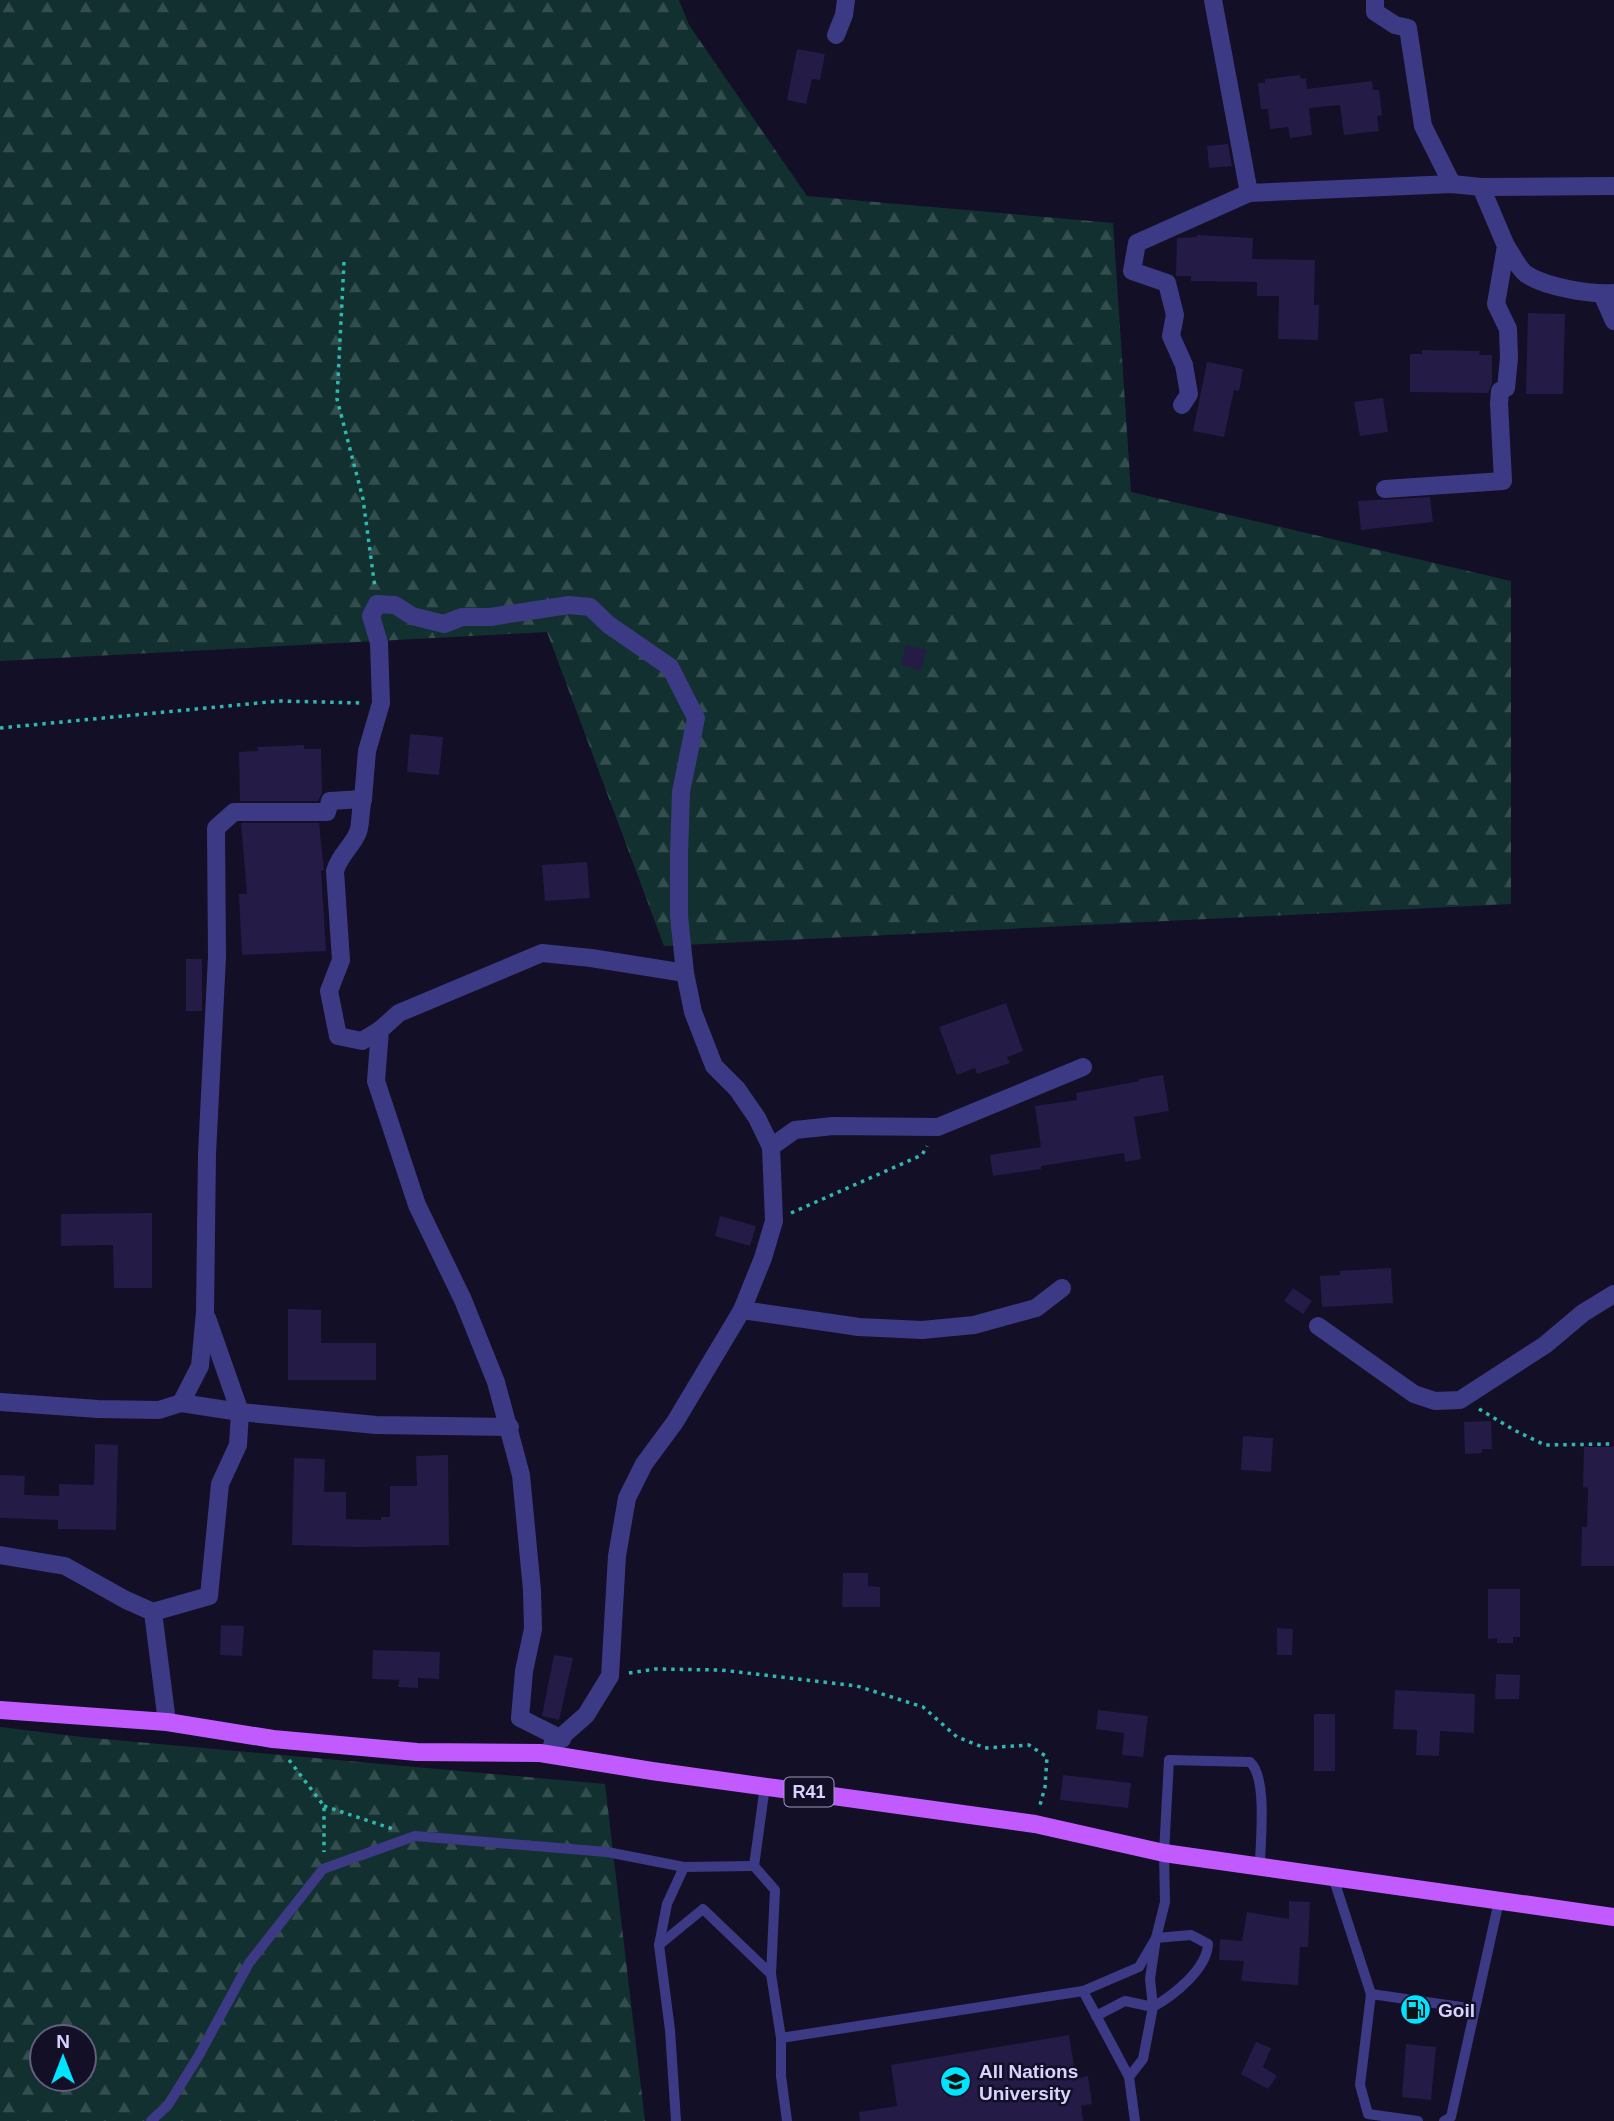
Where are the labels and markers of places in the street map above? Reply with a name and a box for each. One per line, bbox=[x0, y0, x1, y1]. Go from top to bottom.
fuel station icon: Goil bbox=[1398, 1993, 1432, 2027]
place label: Goil bbox=[1438, 2000, 1475, 2021]
place label: All Nations University bbox=[979, 2061, 1078, 2104]
school or university icon: All Nations University bbox=[939, 2065, 973, 2099]

